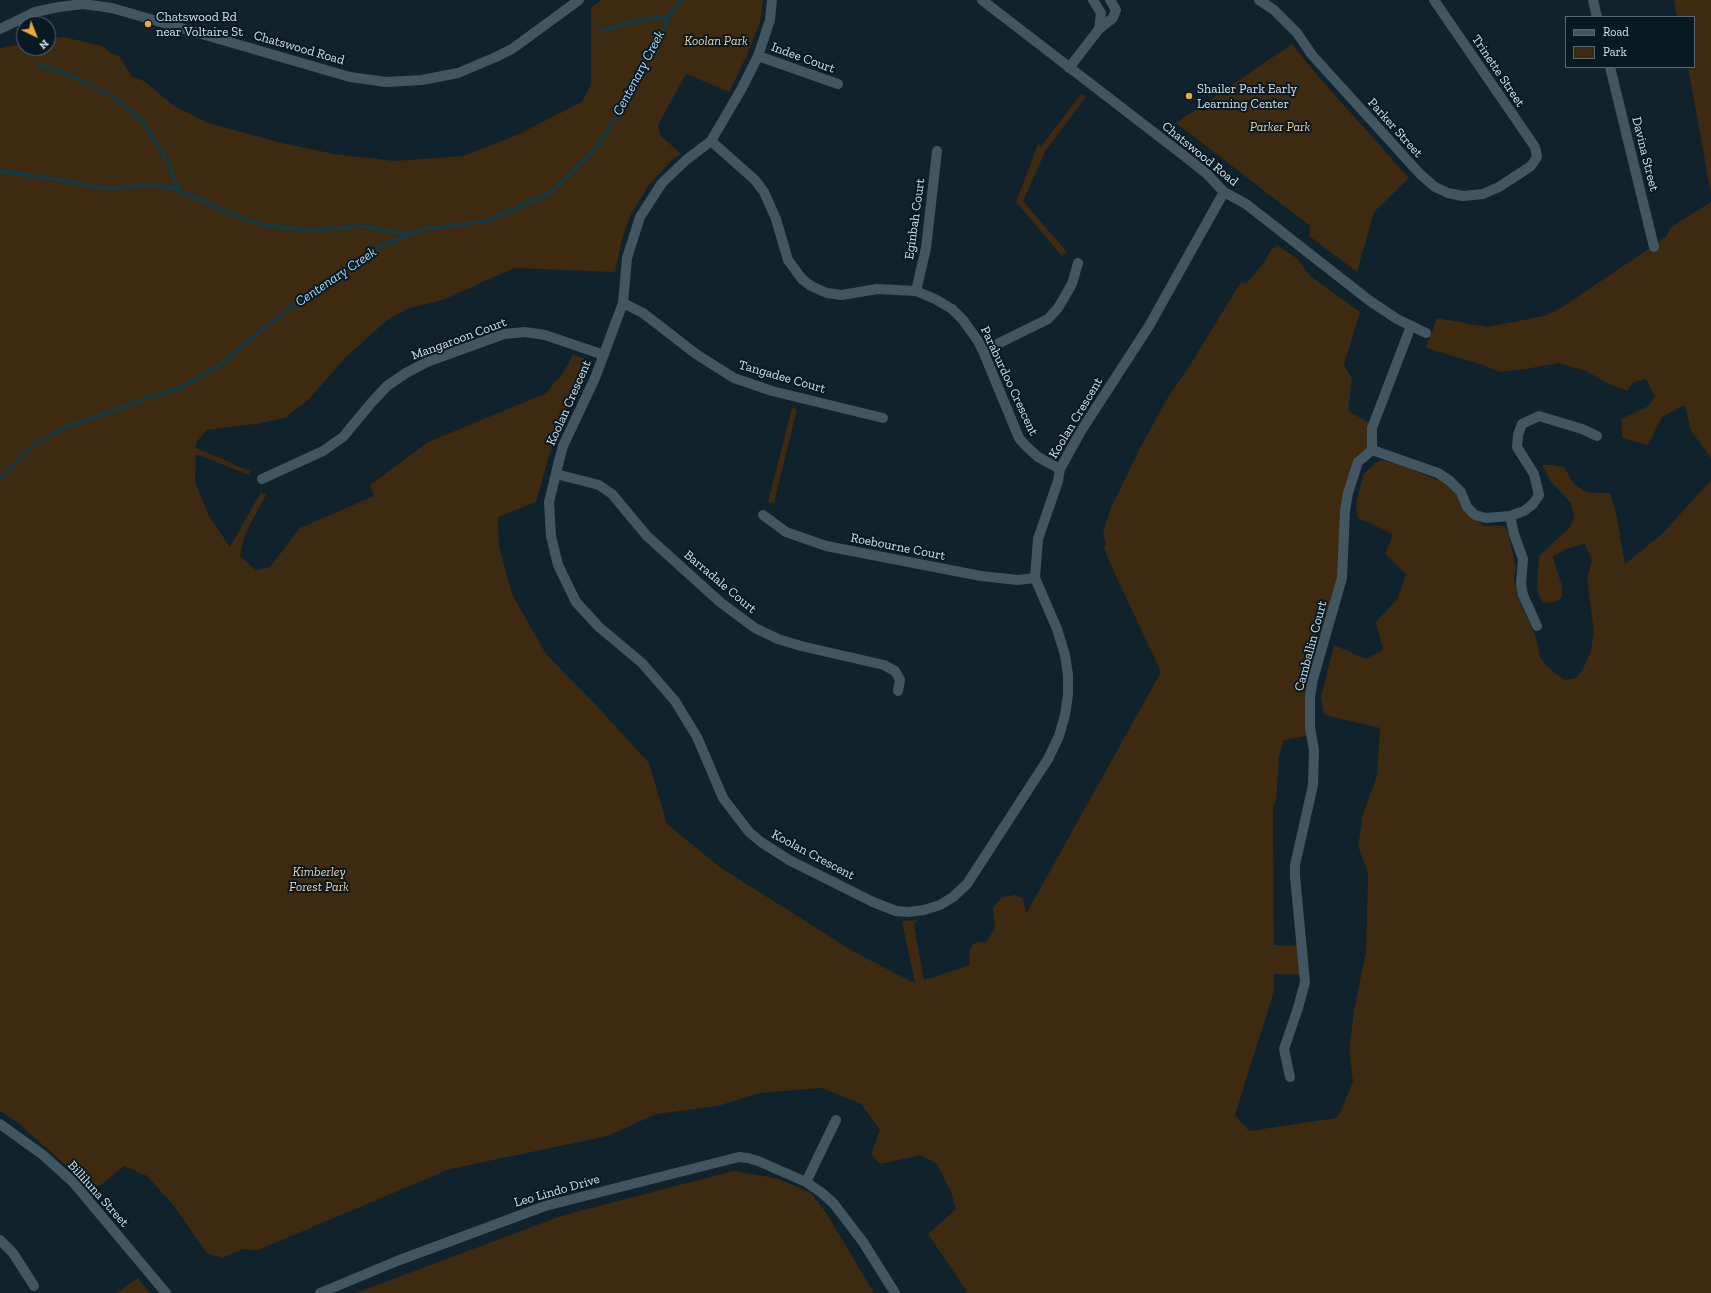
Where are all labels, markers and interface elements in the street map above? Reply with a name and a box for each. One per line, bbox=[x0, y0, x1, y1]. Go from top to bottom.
place label: Chatswood Rd near Voltaire St bbox=[156, 9, 243, 40]
north arrow bbox=[16, 16, 56, 56]
legend bbox=[1565, 16, 1695, 68]
marker: Chatswood Rd near Voltaire St bbox=[143, 19, 153, 29]
text: Road bbox=[1603, 25, 1629, 39]
street label: Chatswood Road bbox=[252, 28, 346, 68]
water label: Centenary Creek bbox=[610, 28, 668, 118]
street label: Trinette Street bbox=[1468, 32, 1528, 110]
park label: Koolan Park bbox=[684, 33, 748, 49]
text: N bbox=[36, 37, 51, 52]
street label: Indee Court bbox=[769, 39, 837, 77]
text: Park bbox=[1603, 45, 1627, 59]
place label: Shailer Park Early Learning Center bbox=[1197, 81, 1297, 112]
marker: Shailer Park Early Learning Center bbox=[1184, 91, 1194, 101]
street label: Parker Street bbox=[1364, 95, 1426, 161]
street label: Davina Street bbox=[1628, 115, 1662, 193]
street label: Chatswood Road bbox=[1159, 118, 1241, 190]
park label: Parker Park bbox=[1250, 119, 1310, 135]
street label: Eginbah Court bbox=[902, 177, 928, 261]
water label: Centenary Creek bbox=[292, 244, 380, 310]
street label: Mangaroon Court bbox=[409, 315, 509, 363]
street label: Paraburdoo Crescent bbox=[977, 324, 1041, 438]
street label: Tangadee Court bbox=[737, 357, 827, 397]
street label: Koolan Crescent bbox=[543, 358, 595, 448]
street label: Koolan Crescent bbox=[1046, 375, 1106, 461]
street label: Roebourne Court bbox=[849, 530, 947, 564]
street label: Barradale Court bbox=[681, 547, 759, 617]
street label: Camballin Court bbox=[1291, 599, 1331, 693]
street label: Koolan Crescent bbox=[769, 827, 857, 883]
park label: Kimberley Forest Park bbox=[289, 864, 349, 895]
street label: Billiluna Street bbox=[64, 1158, 132, 1230]
street label: Leo Lindo Drive bbox=[512, 1171, 602, 1211]

